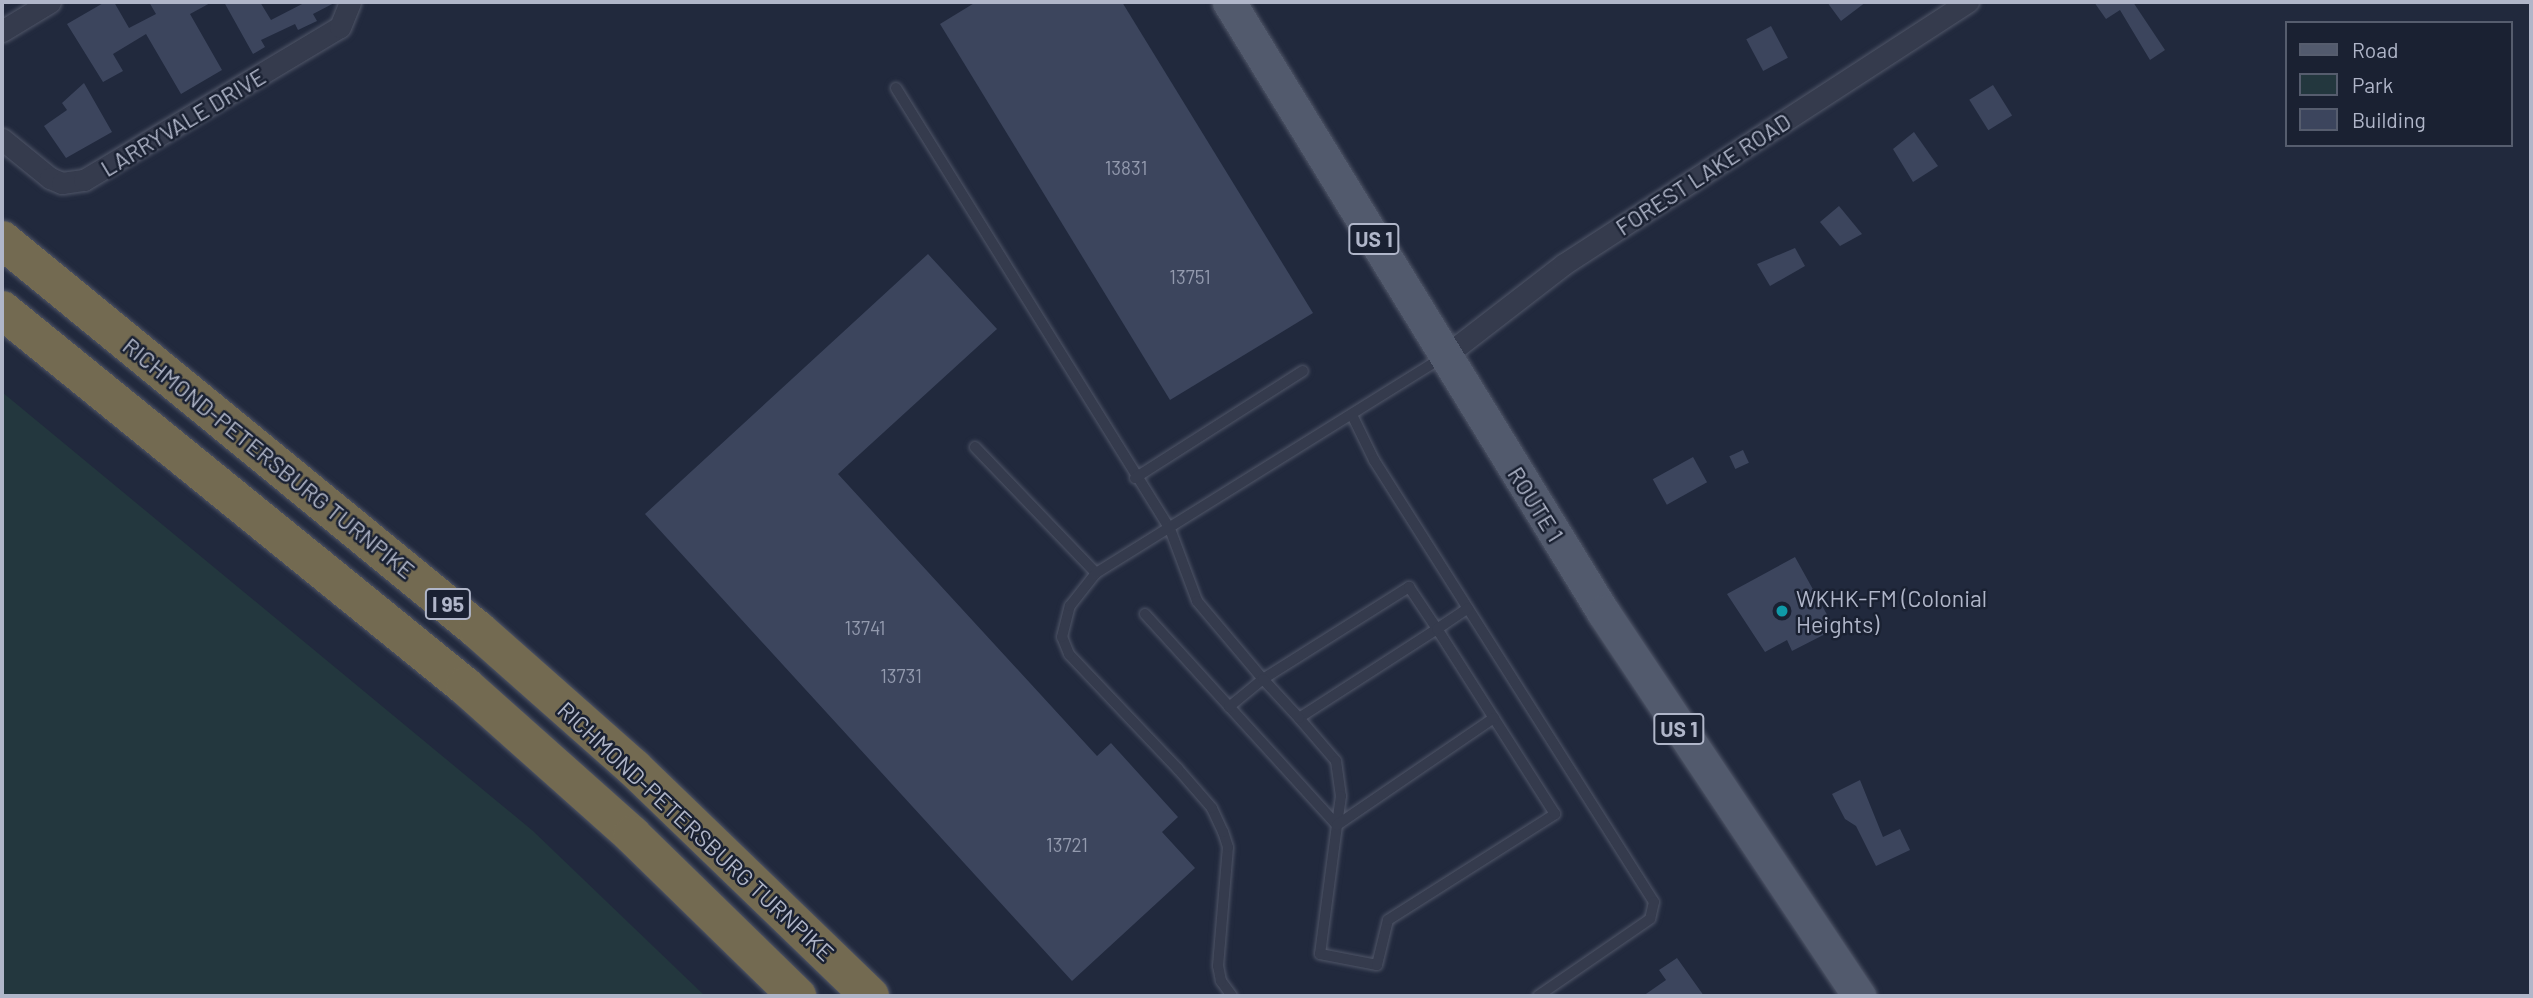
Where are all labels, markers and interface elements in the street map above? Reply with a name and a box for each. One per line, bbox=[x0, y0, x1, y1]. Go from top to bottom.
legend bbox=[2284, 21, 2512, 147]
text: Road bbox=[2352, 37, 2398, 62]
street label: LARRYVALE DRIVE bbox=[96, 62, 270, 182]
text: Park bbox=[2352, 72, 2393, 97]
street label: FOREST LAKE ROAD bbox=[1610, 107, 1796, 241]
text: Building bbox=[2352, 107, 2426, 132]
house number: 13831 bbox=[1105, 157, 1147, 179]
road number: US 1 bbox=[1348, 222, 1400, 256]
house number: 13751 bbox=[1169, 266, 1211, 288]
street label: RICHMOND-PETERSBURG TURNPIKE bbox=[118, 332, 420, 584]
street label: ROUTE 1 bbox=[1502, 462, 1570, 546]
place label: WKHK-FM (Colonial Heights) bbox=[1796, 584, 1987, 638]
road number: I 95 bbox=[424, 586, 472, 622]
marker: WKHK-FM (Colonial Heights) bbox=[1774, 603, 1790, 619]
house number: 13741 bbox=[845, 617, 885, 639]
house number: 13731 bbox=[880, 665, 922, 687]
street label: RICHMOND-PETERSBURG TURNPIKE bbox=[552, 696, 840, 966]
road number: US 1 bbox=[1653, 712, 1705, 746]
house number: 13721 bbox=[1046, 834, 1088, 856]

